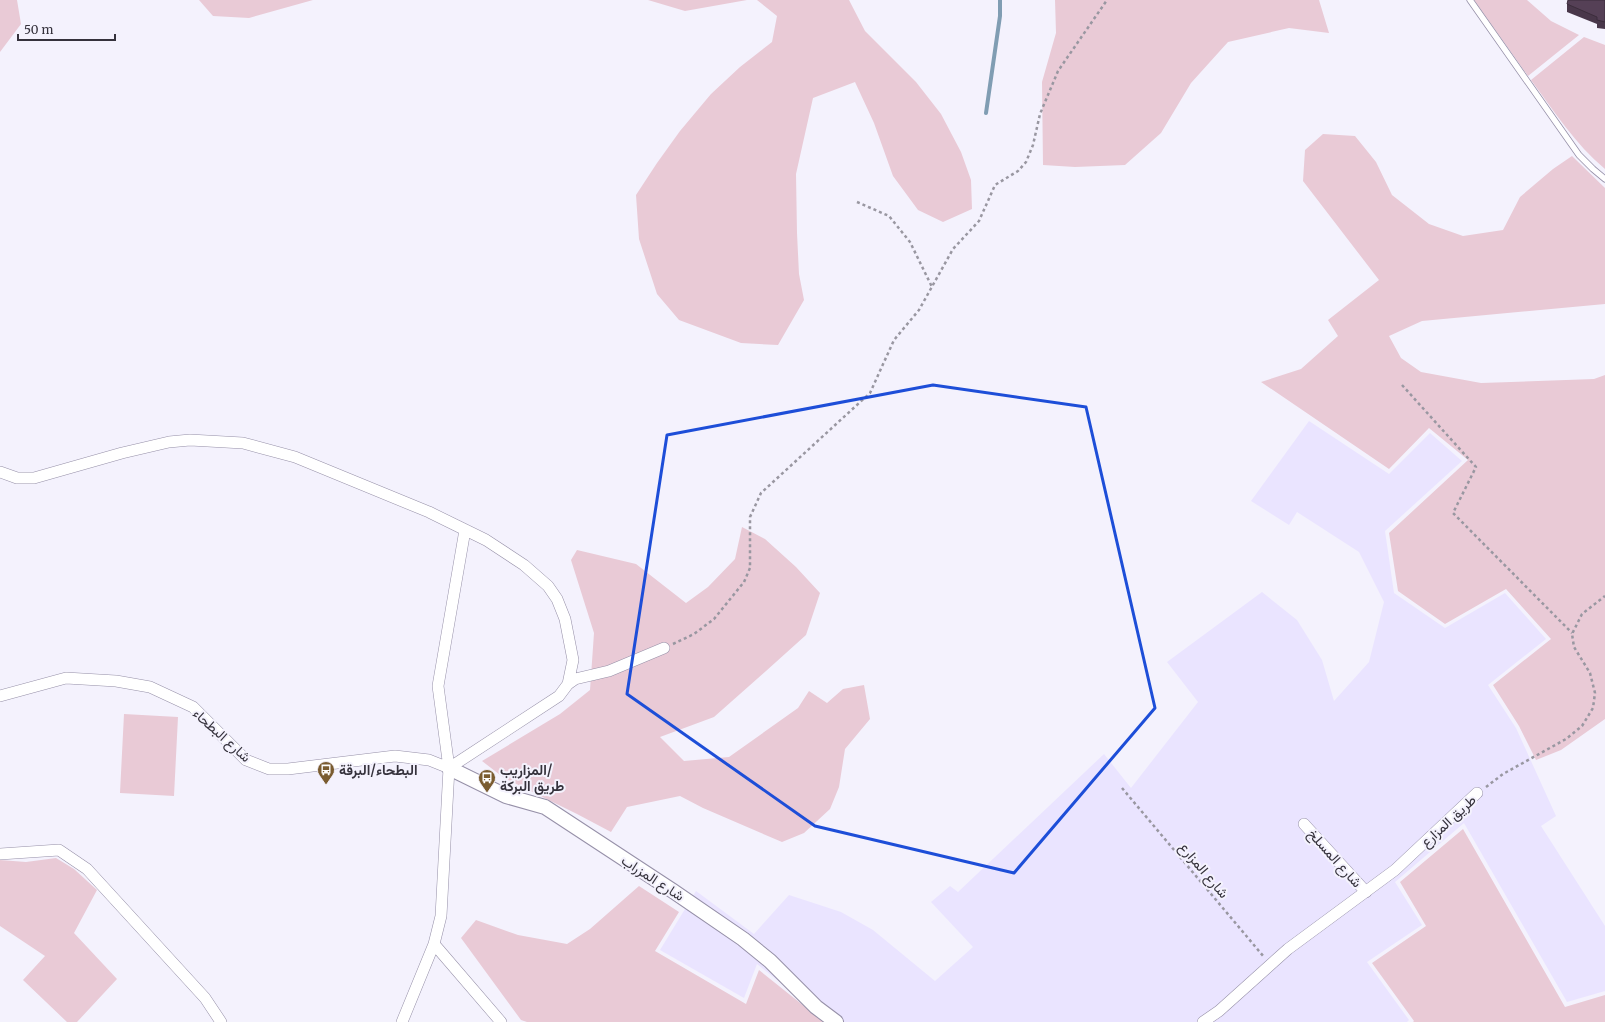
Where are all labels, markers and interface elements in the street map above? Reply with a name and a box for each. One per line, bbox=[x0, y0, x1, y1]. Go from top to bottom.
scale bar bbox=[18, 16, 115, 42]
text: 50 m bbox=[24, 22, 53, 37]
street label: شارع البطحاء bbox=[188, 704, 255, 767]
bus stop icon: البطحاء/البرقة bbox=[316, 760, 336, 785]
place label: البطحاء/البرقة bbox=[339, 761, 418, 779]
place label: المزاريب/ طريق البركة bbox=[500, 761, 564, 795]
bus stop icon: المزاريب/ طريق البركة bbox=[477, 768, 497, 793]
street label: طريق المزارع bbox=[1416, 791, 1481, 853]
street label: شارع المسلخ bbox=[1303, 825, 1366, 892]
street label: شارع المزارع bbox=[1174, 838, 1233, 903]
street label: شارع المزراب bbox=[617, 851, 688, 907]

